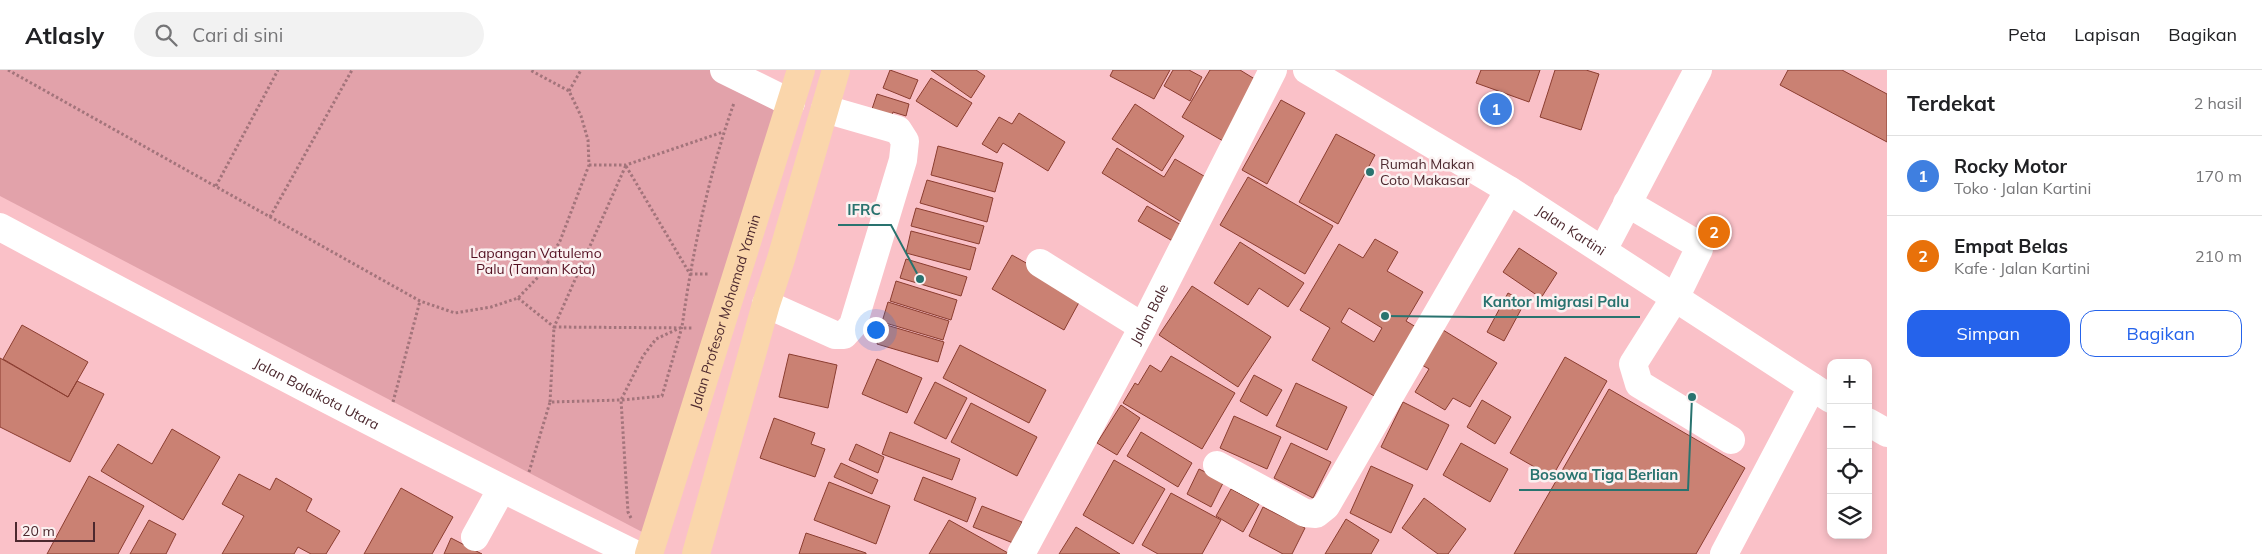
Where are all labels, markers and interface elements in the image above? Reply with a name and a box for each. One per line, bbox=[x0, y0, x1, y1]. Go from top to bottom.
search box bbox=[134, 12, 484, 57]
text: Atlasly bbox=[25, 20, 104, 50]
icon: search bbox=[152, 21, 180, 49]
text: Cari di sini bbox=[192, 23, 283, 47]
text: Peta bbox=[2008, 23, 2046, 46]
text: Lapisan bbox=[2074, 23, 2140, 46]
text: Bagikan bbox=[2168, 23, 2237, 46]
pin: 1 bbox=[1480, 90, 1512, 128]
text: Terdekat bbox=[1907, 90, 1995, 116]
text: 2 hasil bbox=[2194, 93, 2242, 113]
text: Rocky Motor bbox=[1954, 154, 2067, 178]
place label: Rumah Makan Coto Makasar bbox=[1380, 155, 1474, 189]
marker: Rumah Makan Coto Makasar bbox=[1364, 166, 1376, 178]
text: 1 bbox=[1918, 166, 1928, 186]
text: 170 m bbox=[2195, 166, 2242, 186]
text: Toko · Jalan Kartini bbox=[1954, 178, 2091, 198]
callout: IFRC bbox=[838, 195, 891, 225]
text: IFRC bbox=[847, 200, 881, 219]
street label: Jalan Kartini bbox=[1533, 201, 1609, 259]
street label: Jalan Profesor Mohamad Yamin bbox=[686, 212, 764, 411]
pin: 2 bbox=[1698, 213, 1730, 251]
text: Empat Belas bbox=[1954, 234, 2068, 258]
park label: Lapangan Vatulemo Palu (Taman Kota) bbox=[470, 244, 602, 278]
text: 2 bbox=[1918, 246, 1928, 266]
text: 210 m bbox=[2195, 246, 2242, 266]
text: Kafe · Jalan Kartini bbox=[1954, 258, 2090, 278]
street label: Jalan Bale bbox=[1126, 281, 1172, 348]
callout: Kantor Imigrasi Palu bbox=[1473, 287, 1640, 317]
text: Kantor Imigrasi Palu bbox=[1483, 292, 1629, 311]
button: Simpan bbox=[1907, 310, 2070, 357]
button: Bagikan bbox=[2080, 310, 2242, 357]
your location bbox=[863, 317, 889, 343]
street label: Jalan Balaikota Utara bbox=[251, 354, 382, 434]
map controls bbox=[1827, 359, 1872, 539]
button: + bbox=[1827, 359, 1872, 404]
button: − bbox=[1827, 404, 1872, 449]
button: locate bbox=[1827, 449, 1872, 494]
callout: Bosowa Tiga Berlian bbox=[1519, 460, 1688, 490]
text: Bosowa Tiga Berlian bbox=[1530, 465, 1678, 484]
button: layers bbox=[1827, 494, 1872, 539]
scale bar bbox=[15, 519, 95, 542]
text: 20 m bbox=[22, 522, 55, 540]

